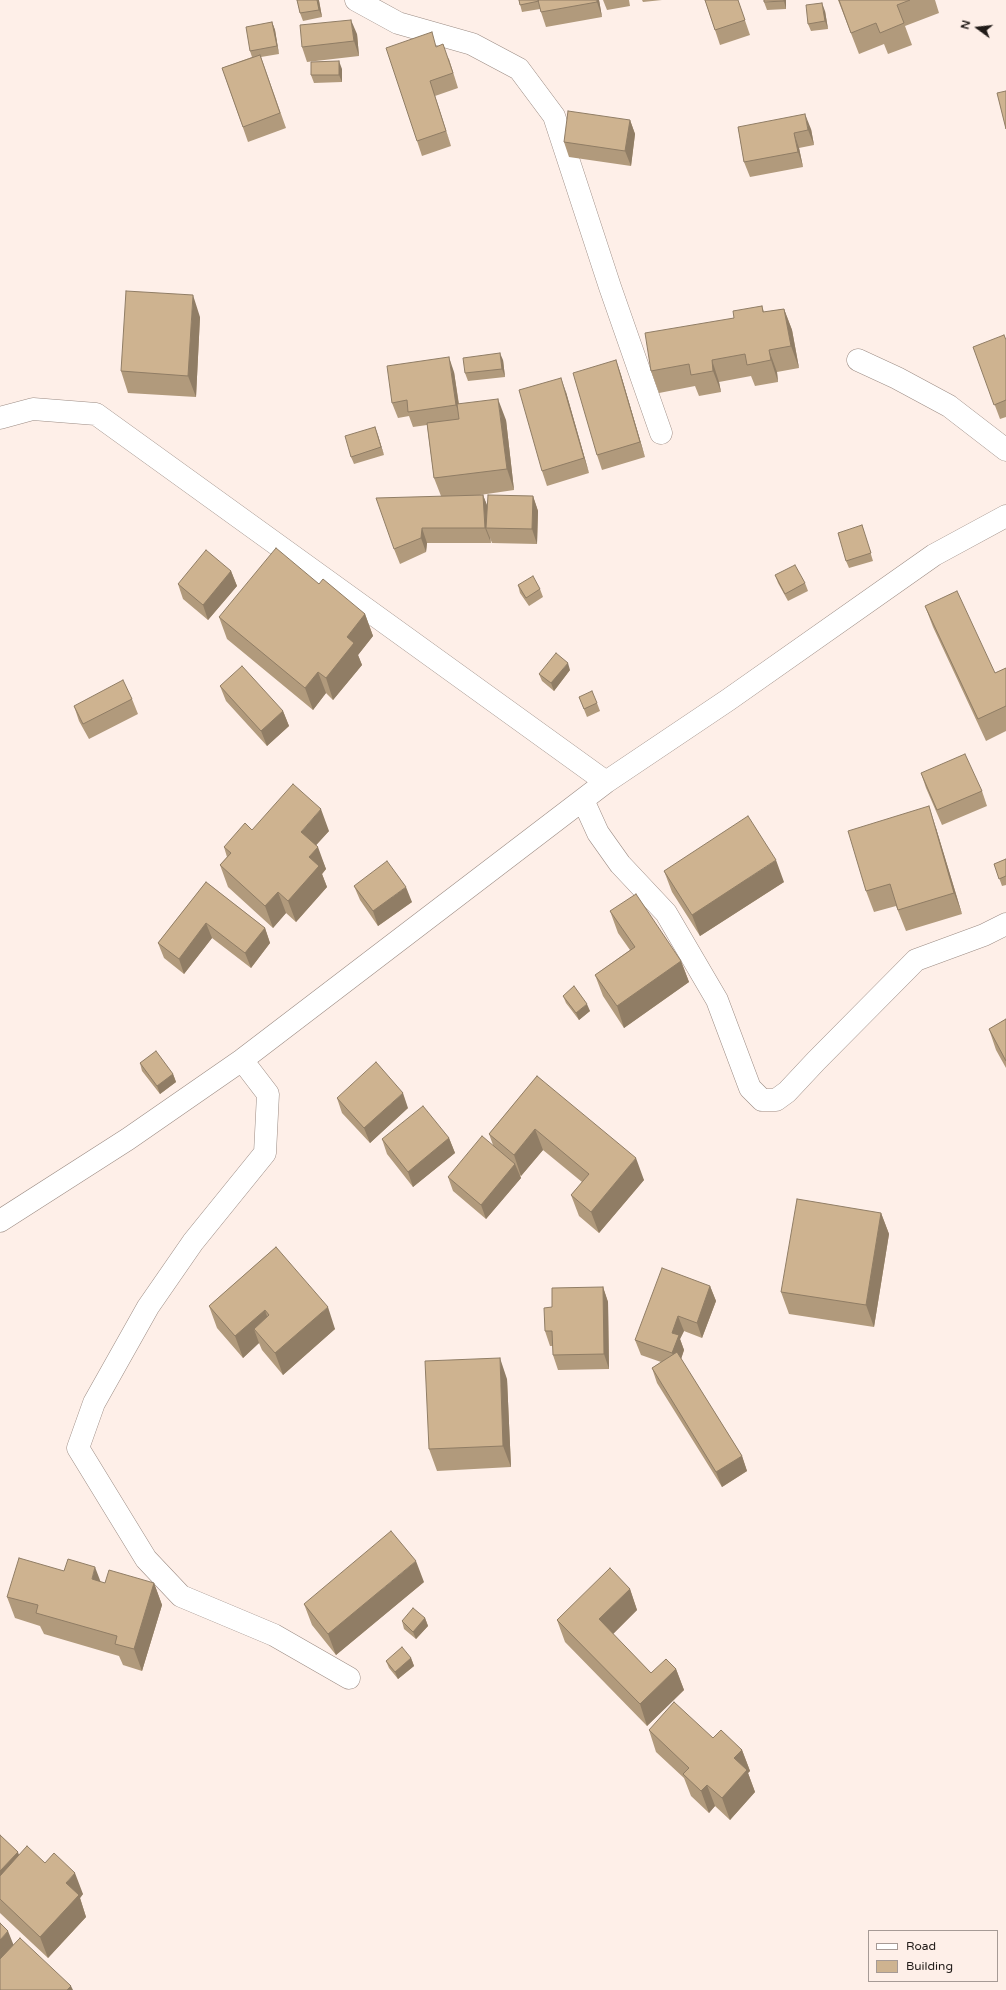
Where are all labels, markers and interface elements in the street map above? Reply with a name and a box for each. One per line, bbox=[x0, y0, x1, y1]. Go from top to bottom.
north arrow bbox=[958, 8, 998, 48]
text: N bbox=[959, 19, 973, 31]
legend bbox=[868, 1930, 998, 1982]
text: Road bbox=[906, 1939, 936, 1953]
text: Building bbox=[906, 1959, 953, 1973]

